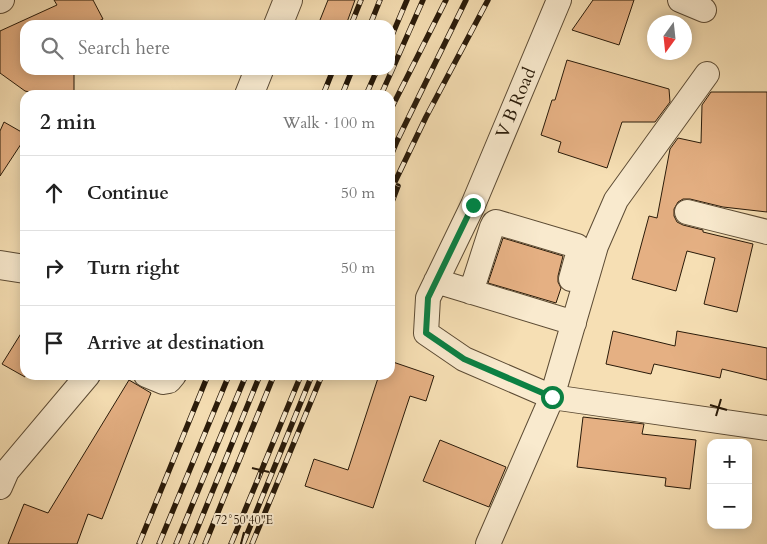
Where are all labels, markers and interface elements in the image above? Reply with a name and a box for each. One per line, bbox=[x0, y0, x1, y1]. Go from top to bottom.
north arrow bbox=[647, 15, 692, 60]
search box bbox=[20, 20, 395, 75]
icon: search bbox=[38, 34, 66, 62]
text: Search here bbox=[78, 35, 170, 61]
street label: V B Road bbox=[490, 63, 542, 142]
text: 2 min bbox=[40, 108, 96, 137]
text: Walk · 100 m bbox=[283, 112, 375, 134]
icon: ahead bbox=[40, 179, 68, 207]
text: Continue bbox=[87, 180, 169, 206]
text: 50 m bbox=[341, 182, 375, 204]
route end bbox=[462, 194, 485, 217]
icon: right bbox=[40, 254, 68, 282]
text: Turn right bbox=[87, 255, 179, 281]
text: 50 m bbox=[341, 257, 375, 279]
icon: arrive bbox=[40, 329, 68, 357]
text: Arrive at destination bbox=[87, 330, 264, 356]
route start bbox=[541, 386, 564, 409]
map controls bbox=[707, 439, 752, 529]
button: + bbox=[707, 439, 752, 484]
button: − bbox=[707, 484, 752, 529]
text: 72°50'40"E bbox=[215, 512, 273, 528]

